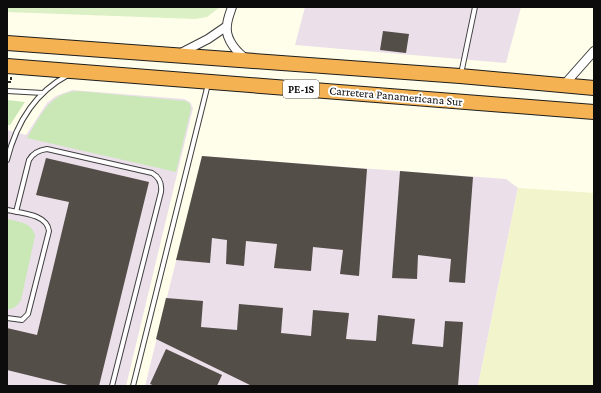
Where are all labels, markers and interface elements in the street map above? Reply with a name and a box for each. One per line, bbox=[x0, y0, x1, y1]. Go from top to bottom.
road number: PE-1S bbox=[283, 80, 319, 98]
street label: Carretera Panamericana Sur bbox=[329, 83, 464, 109]

